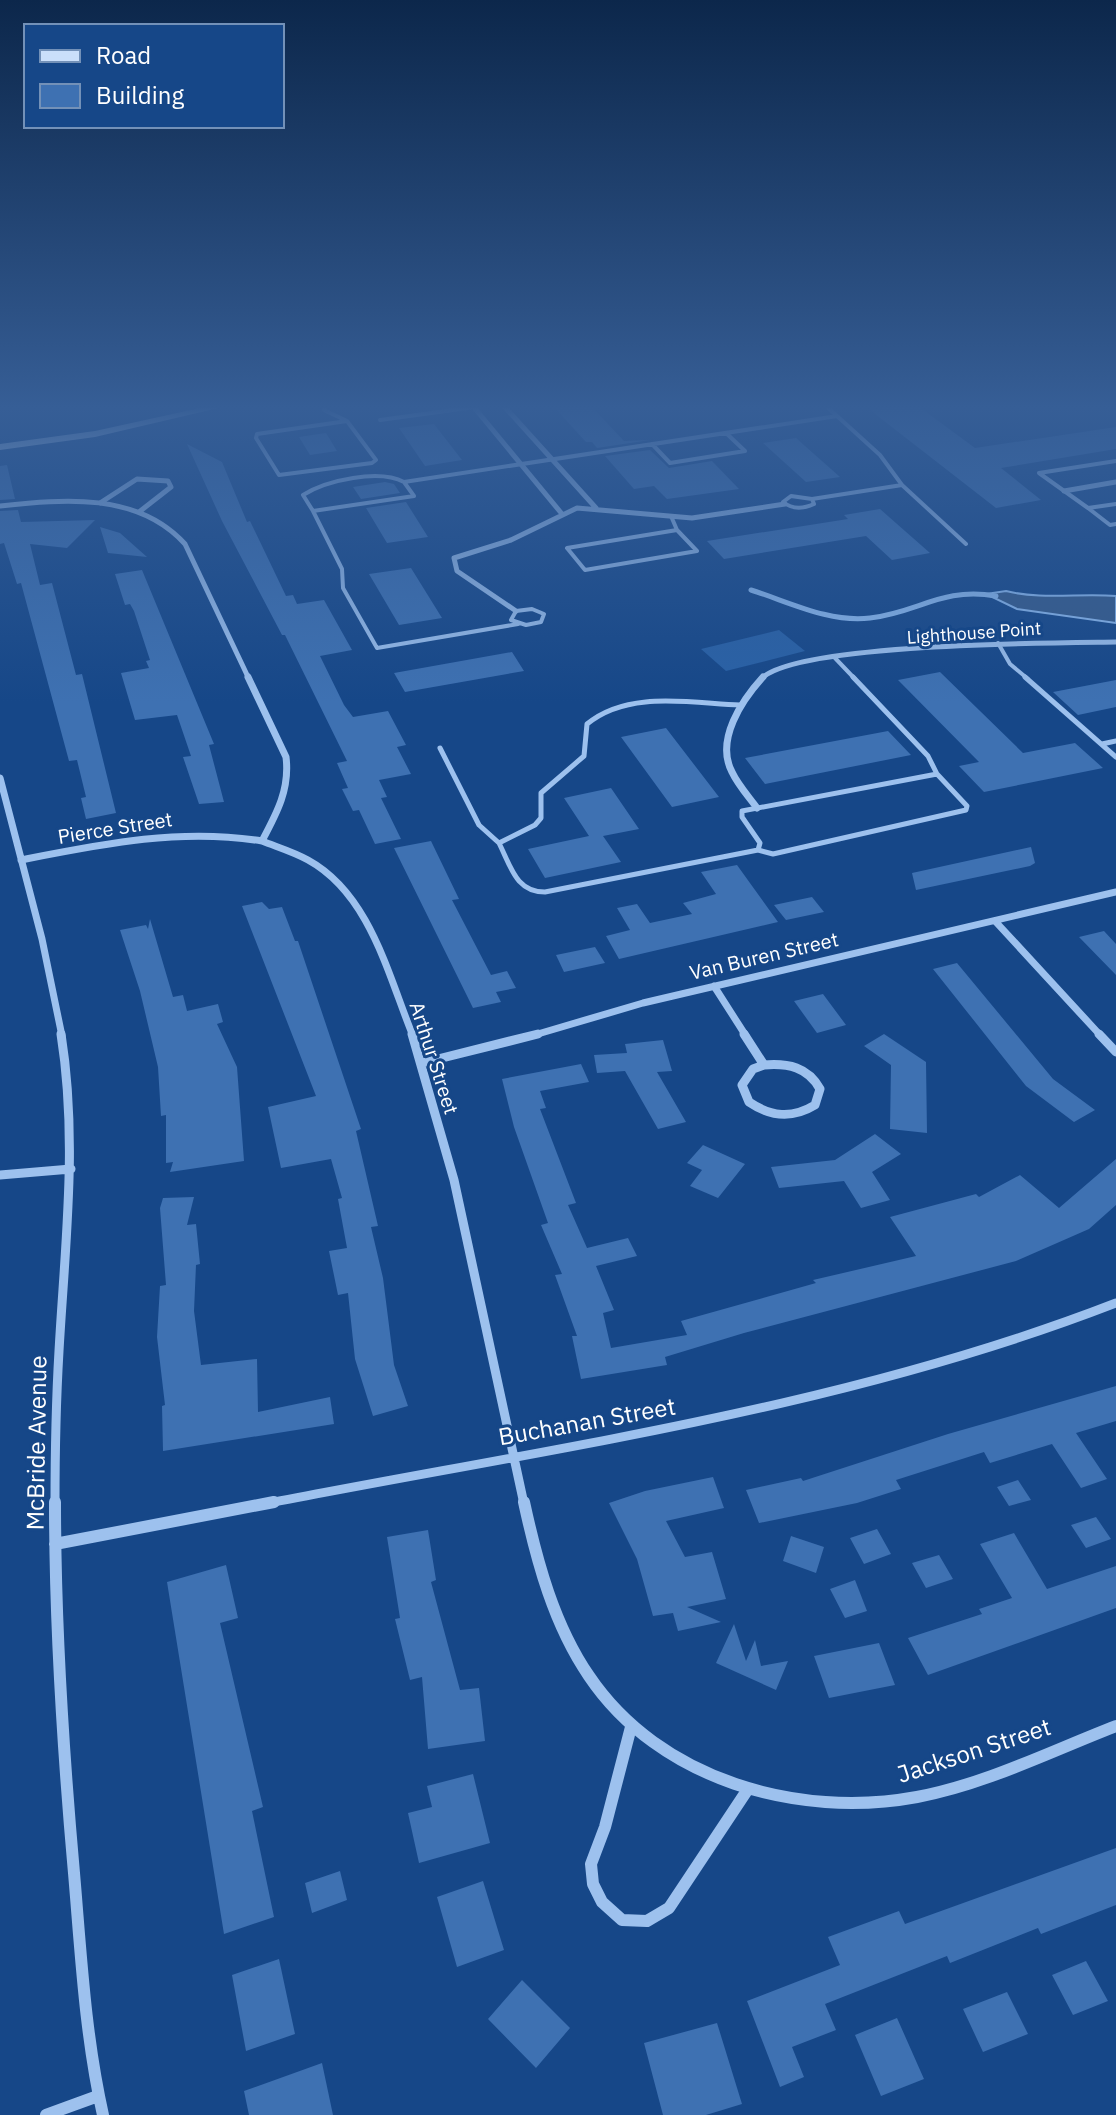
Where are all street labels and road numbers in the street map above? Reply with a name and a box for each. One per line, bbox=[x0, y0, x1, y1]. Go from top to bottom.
street label: Lighthouse Point bbox=[906, 616, 1042, 649]
street label: Pierce Street bbox=[56, 805, 174, 850]
street label: Van Buren Street bbox=[687, 925, 841, 986]
street label: Arthur Street bbox=[404, 998, 465, 1118]
street label: McBride Avenue bbox=[18, 1355, 54, 1531]
street label: Buchanan Street bbox=[496, 1390, 678, 1452]
street label: Jackson Street bbox=[893, 1710, 1055, 1790]

